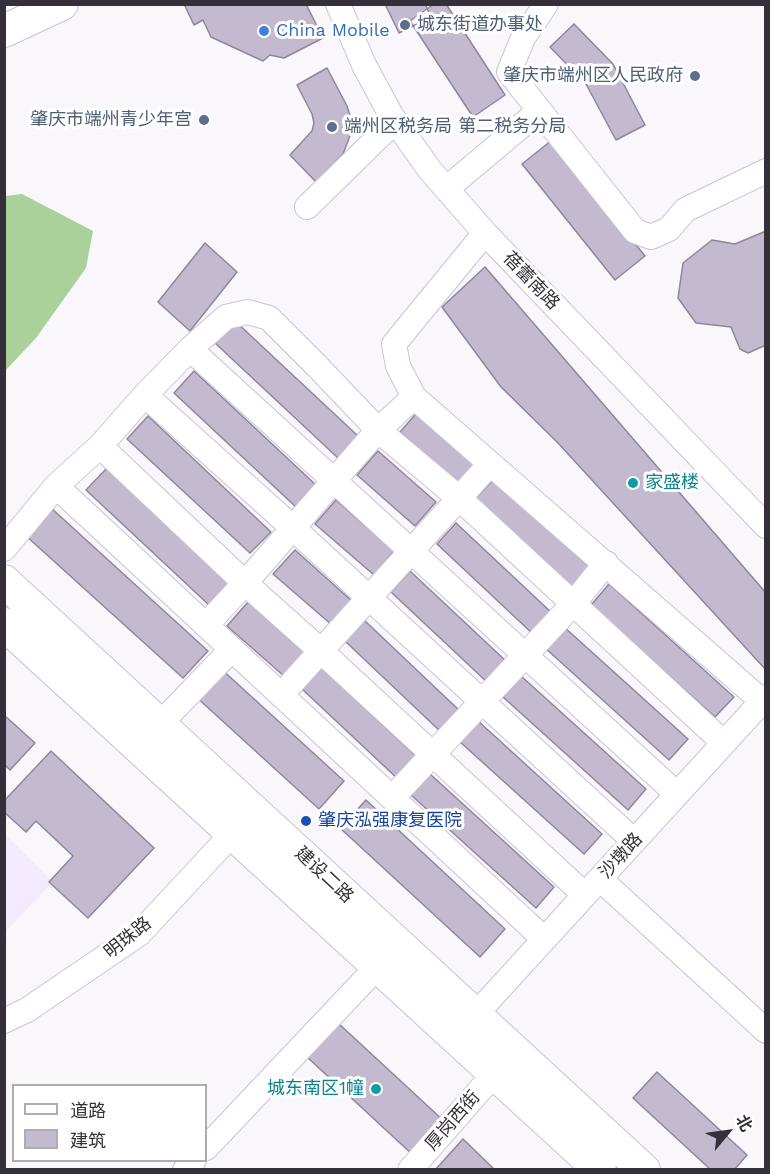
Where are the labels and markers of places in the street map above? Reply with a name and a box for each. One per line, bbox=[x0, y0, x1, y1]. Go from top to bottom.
place label: 城东街道办事处 bbox=[417, 14, 543, 36]
marker: 城东街道办事处 bbox=[398, 18, 412, 32]
place label: China Mobile bbox=[276, 20, 390, 42]
marker: China Mobile bbox=[257, 24, 271, 38]
place label: 肇庆市端州区人民政府 bbox=[503, 65, 683, 87]
marker: 肇庆市端州区人民政府 bbox=[688, 69, 702, 83]
place label: 肇庆市端州青少年宫 bbox=[30, 109, 192, 131]
marker: 肇庆市端州青少年宫 bbox=[197, 113, 211, 127]
place label: 端州区税务局 第二税务分局 bbox=[344, 116, 566, 138]
marker: 端州区税务局 第二税务分局 bbox=[325, 120, 339, 134]
place label: 家盛楼 bbox=[645, 472, 699, 494]
marker: 家盛楼 bbox=[626, 476, 640, 490]
place label: 肇庆泓强康复医院 bbox=[318, 810, 462, 832]
marker: 肇庆泓强康复医院 bbox=[299, 814, 313, 828]
place label: 城东南区1幢 bbox=[267, 1078, 364, 1100]
marker: 城东南区1幢 bbox=[369, 1082, 383, 1096]

